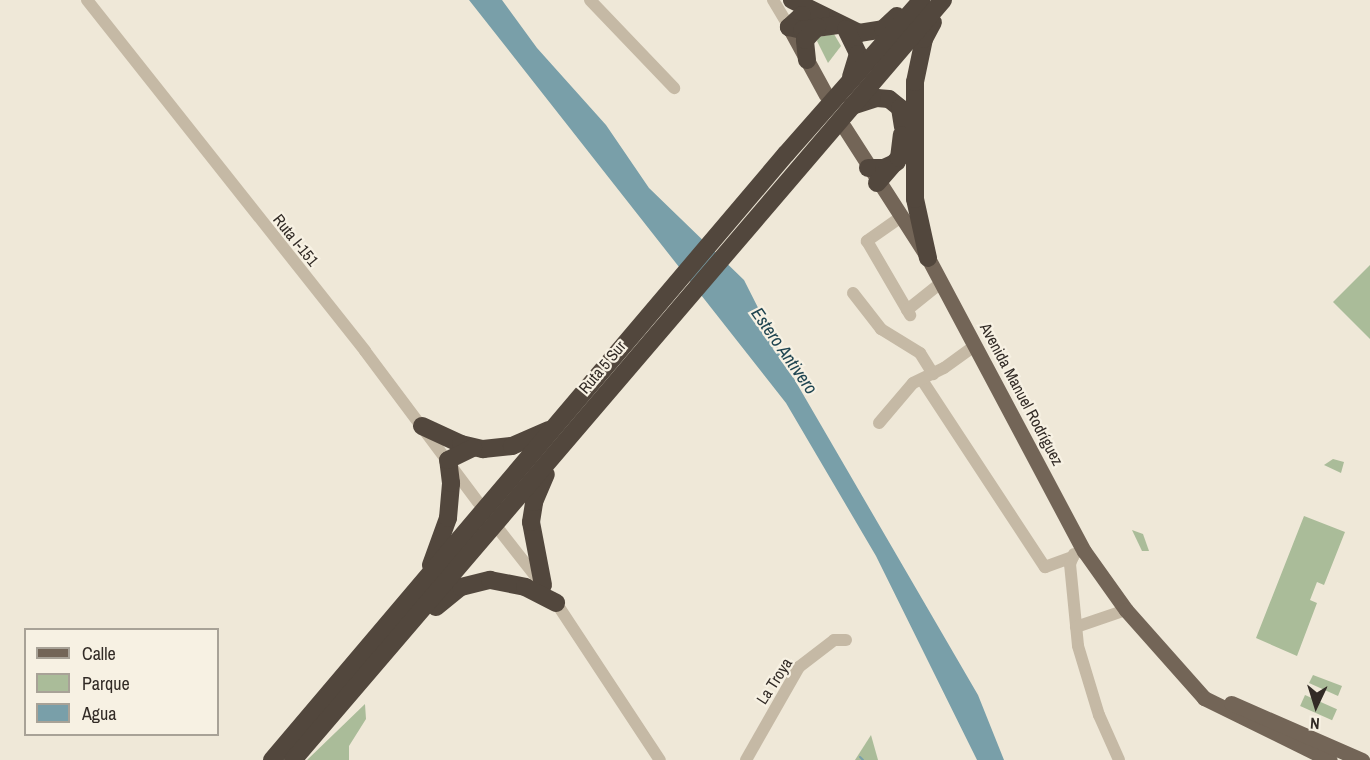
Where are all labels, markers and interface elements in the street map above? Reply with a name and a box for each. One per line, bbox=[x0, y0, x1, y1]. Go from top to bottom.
street label: Ruta I-151 bbox=[269, 210, 323, 270]
water label: Estero Antivero bbox=[746, 303, 822, 399]
street label: Avenida Manuel Rodríguez bbox=[976, 319, 1068, 469]
street label: Ruta 5 Sur bbox=[574, 337, 630, 397]
legend bbox=[24, 628, 219, 736]
text: Calle bbox=[82, 641, 116, 666]
street label: La Troya bbox=[752, 654, 796, 708]
text: Parque bbox=[82, 671, 130, 696]
north arrow bbox=[1286, 676, 1346, 736]
text: Agua bbox=[82, 701, 116, 726]
text: N bbox=[1309, 713, 1320, 735]

